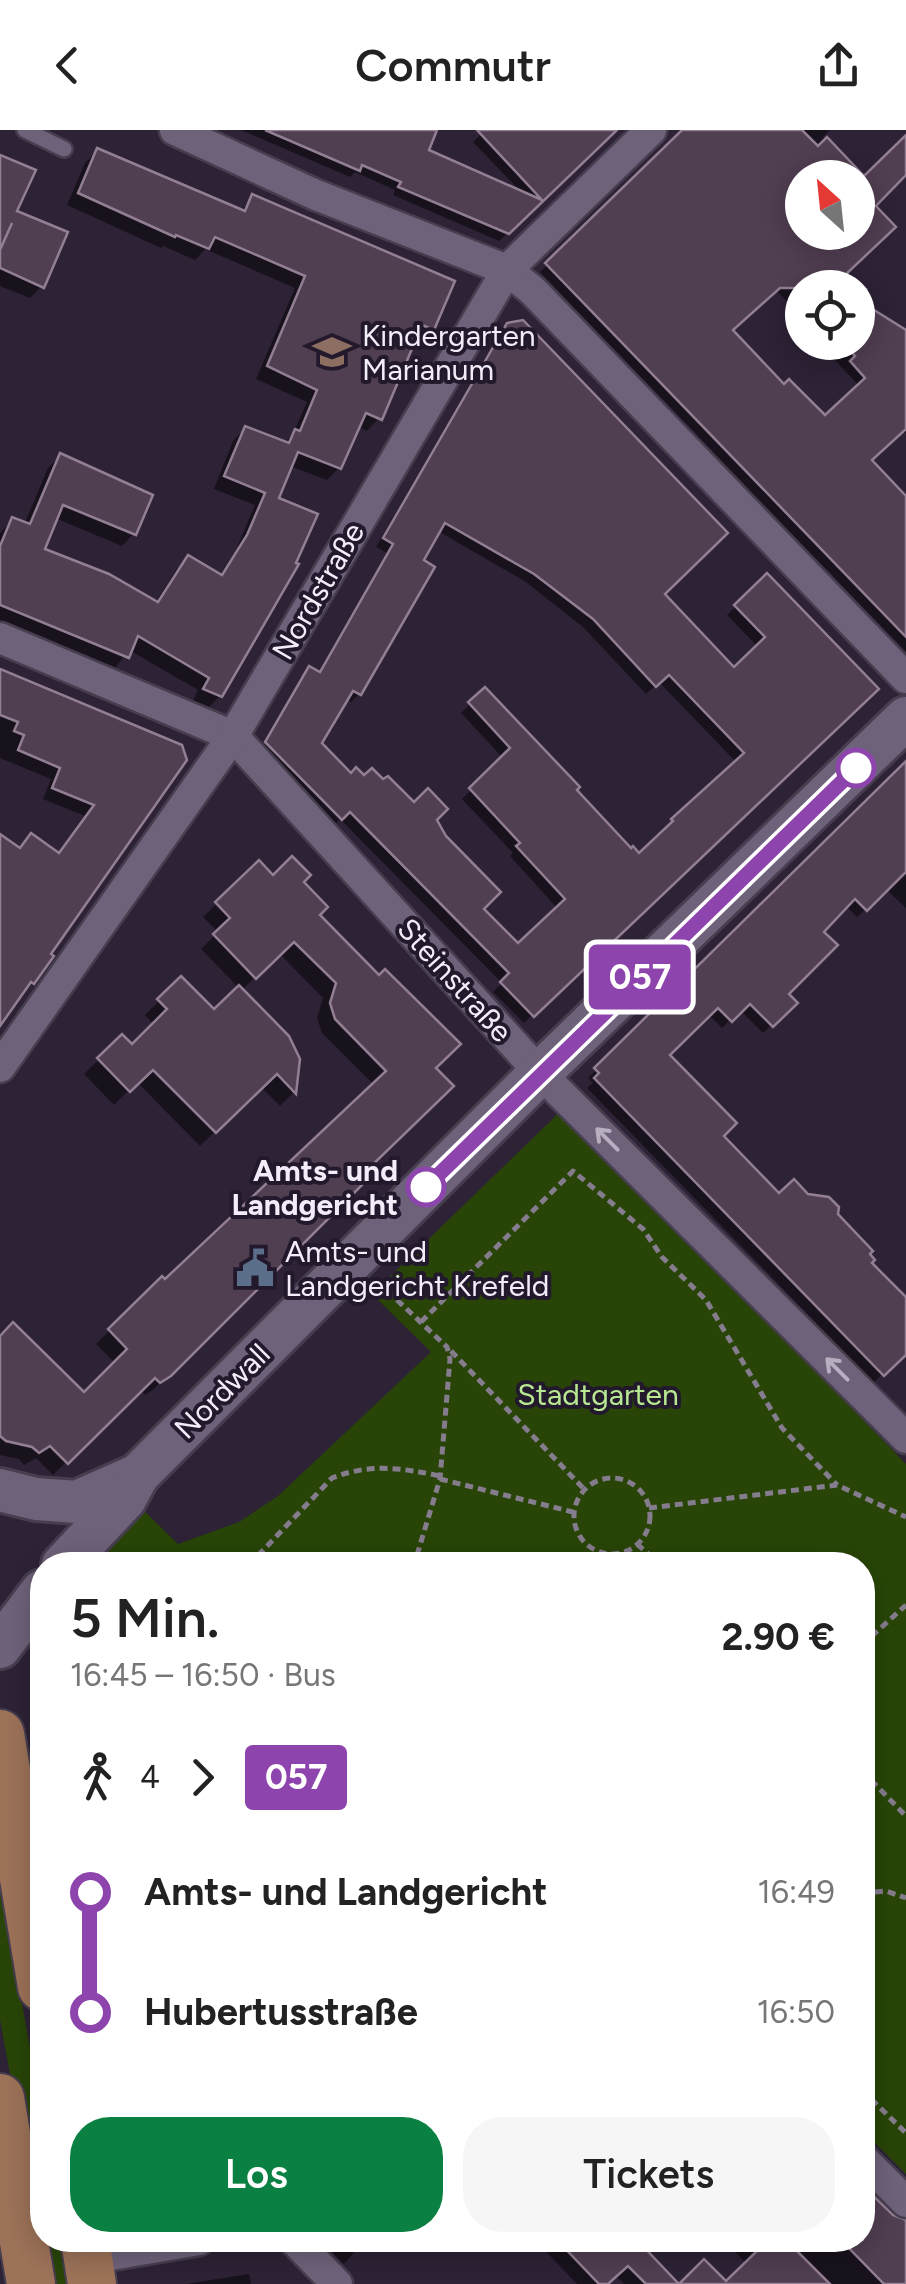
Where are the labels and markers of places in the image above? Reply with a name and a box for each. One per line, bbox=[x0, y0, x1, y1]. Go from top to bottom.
place label: Kindergarten Marianum bbox=[362, 317, 536, 388]
school or university icon: Kindergarten Marianum bbox=[311, 331, 353, 373]
unlabelled marker bbox=[837, 749, 875, 787]
place label: Amts- und Landgericht bbox=[232, 1152, 398, 1223]
marker: Amts- und Landgericht bbox=[407, 1168, 445, 1206]
place label: Amts- und Landgericht Krefeld bbox=[285, 1233, 549, 1304]
public building icon: Amts- und Landgericht Krefeld bbox=[234, 1247, 276, 1289]

